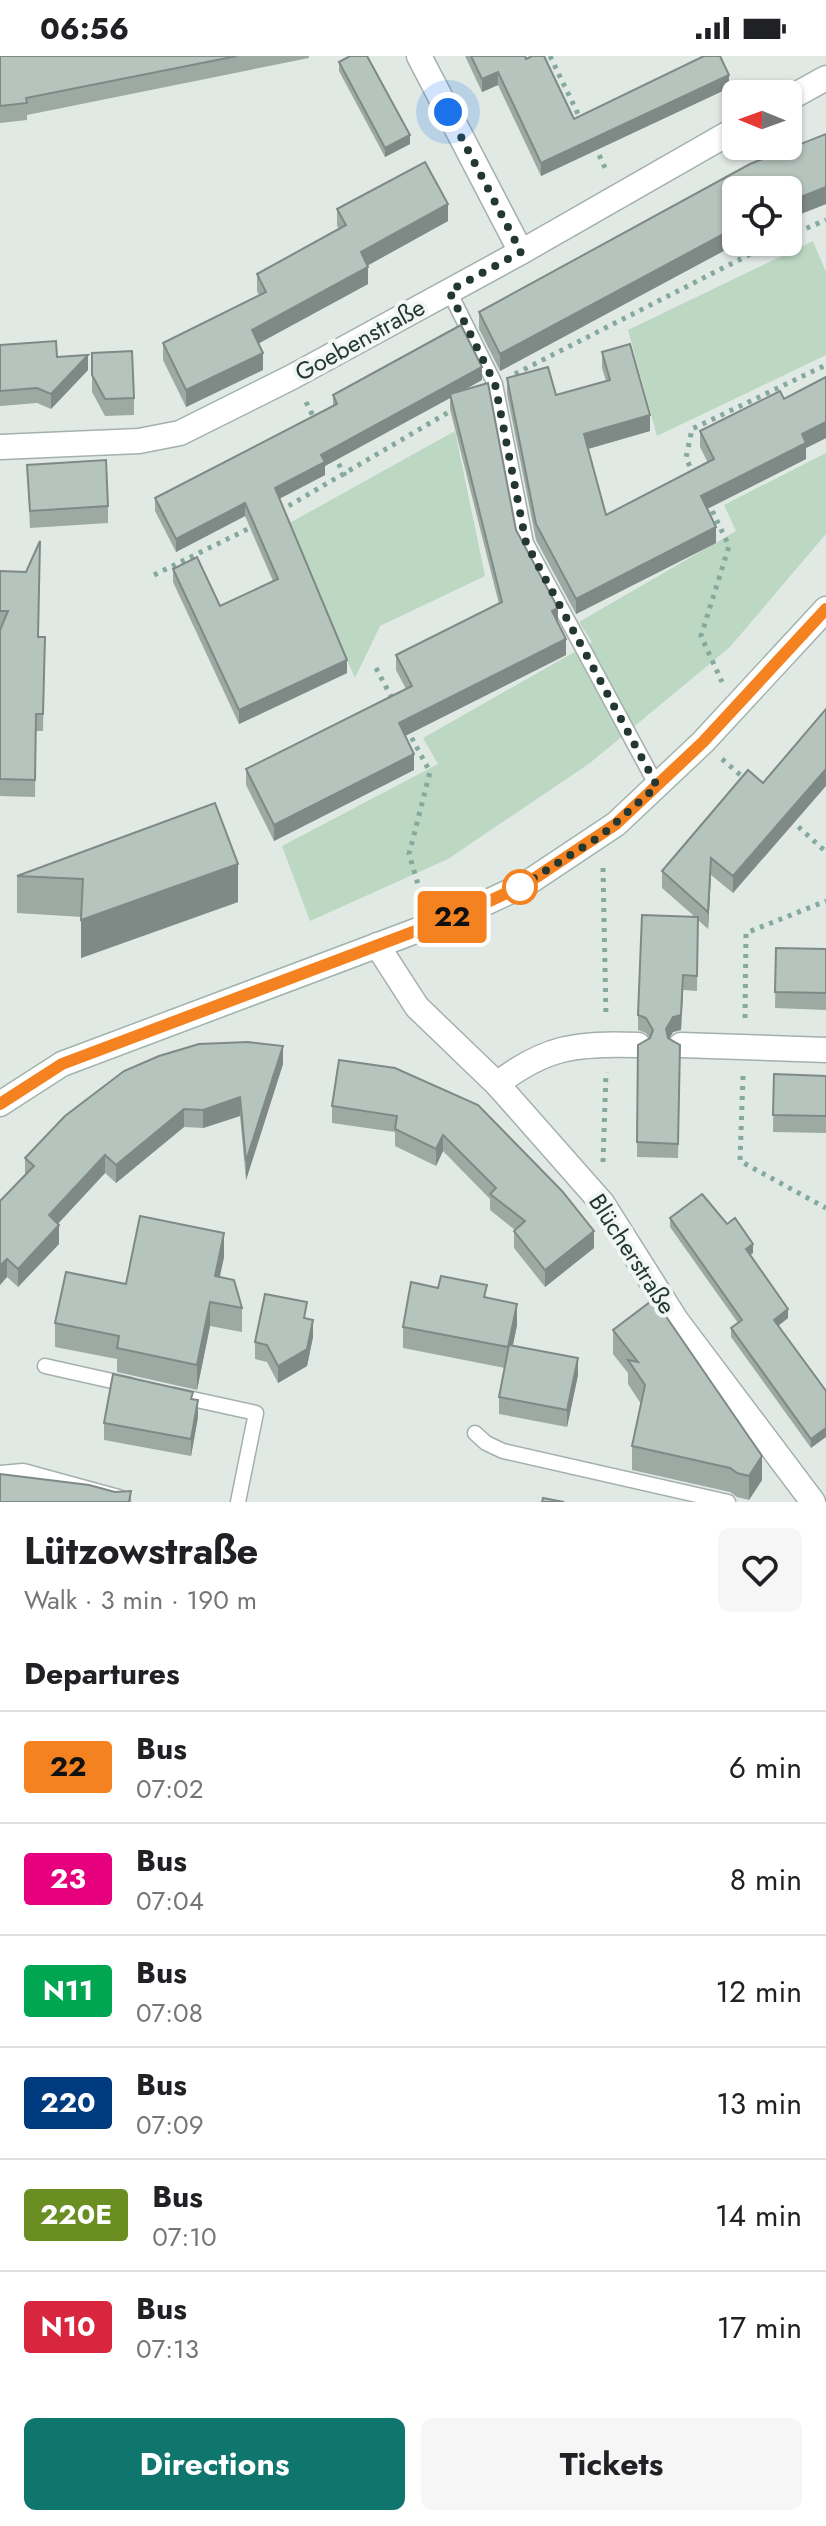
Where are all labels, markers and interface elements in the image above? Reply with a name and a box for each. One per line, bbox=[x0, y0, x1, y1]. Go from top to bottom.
text: 06:56 bbox=[40, 7, 129, 50]
north arrow bbox=[722, 80, 802, 160]
map controls bbox=[722, 80, 802, 256]
your location bbox=[428, 92, 468, 132]
button: locate bbox=[722, 176, 802, 256]
street label: Goebenstraße bbox=[288, 289, 431, 390]
unlabelled marker bbox=[503, 870, 537, 904]
line badge: 22 bbox=[416, 891, 488, 943]
text: 22 bbox=[434, 896, 470, 937]
street label: Blücherstraße bbox=[580, 1187, 684, 1321]
text: Lützowstraße bbox=[24, 1523, 258, 1578]
button: heart bbox=[718, 1528, 802, 1612]
text: Walk · 3 min · 190 m bbox=[24, 1581, 257, 1619]
text: Departures bbox=[24, 1652, 180, 1695]
text: Bus bbox=[136, 1727, 187, 1770]
text: 22 bbox=[50, 1746, 86, 1787]
text: 6 min bbox=[729, 1746, 802, 1789]
text: 07:02 bbox=[136, 1770, 203, 1808]
text: Bus bbox=[136, 1839, 187, 1882]
text: 23 bbox=[50, 1858, 86, 1899]
text: 8 min bbox=[730, 1858, 802, 1901]
text: 07:04 bbox=[136, 1882, 204, 1920]
text: Bus bbox=[136, 1951, 187, 1994]
text: N11 bbox=[43, 1970, 93, 2011]
text: 12 min bbox=[715, 1970, 802, 2013]
text: 07:08 bbox=[136, 1994, 203, 2032]
text: Bus bbox=[136, 2063, 187, 2106]
text: 220 bbox=[40, 2082, 96, 2123]
text: 13 min bbox=[716, 2082, 802, 2125]
text: 07:09 bbox=[136, 2106, 204, 2144]
text: Bus bbox=[152, 2175, 203, 2218]
text: 220E bbox=[40, 2194, 112, 2235]
text: 14 min bbox=[715, 2194, 802, 2237]
text: 07:10 bbox=[152, 2218, 217, 2256]
text: Bus bbox=[136, 2287, 187, 2330]
text: N10 bbox=[40, 2306, 96, 2347]
text: 17 min bbox=[717, 2306, 802, 2349]
text: 07:13 bbox=[136, 2330, 199, 2368]
button: Directions bbox=[24, 2418, 405, 2510]
button: Tickets bbox=[421, 2418, 802, 2510]

